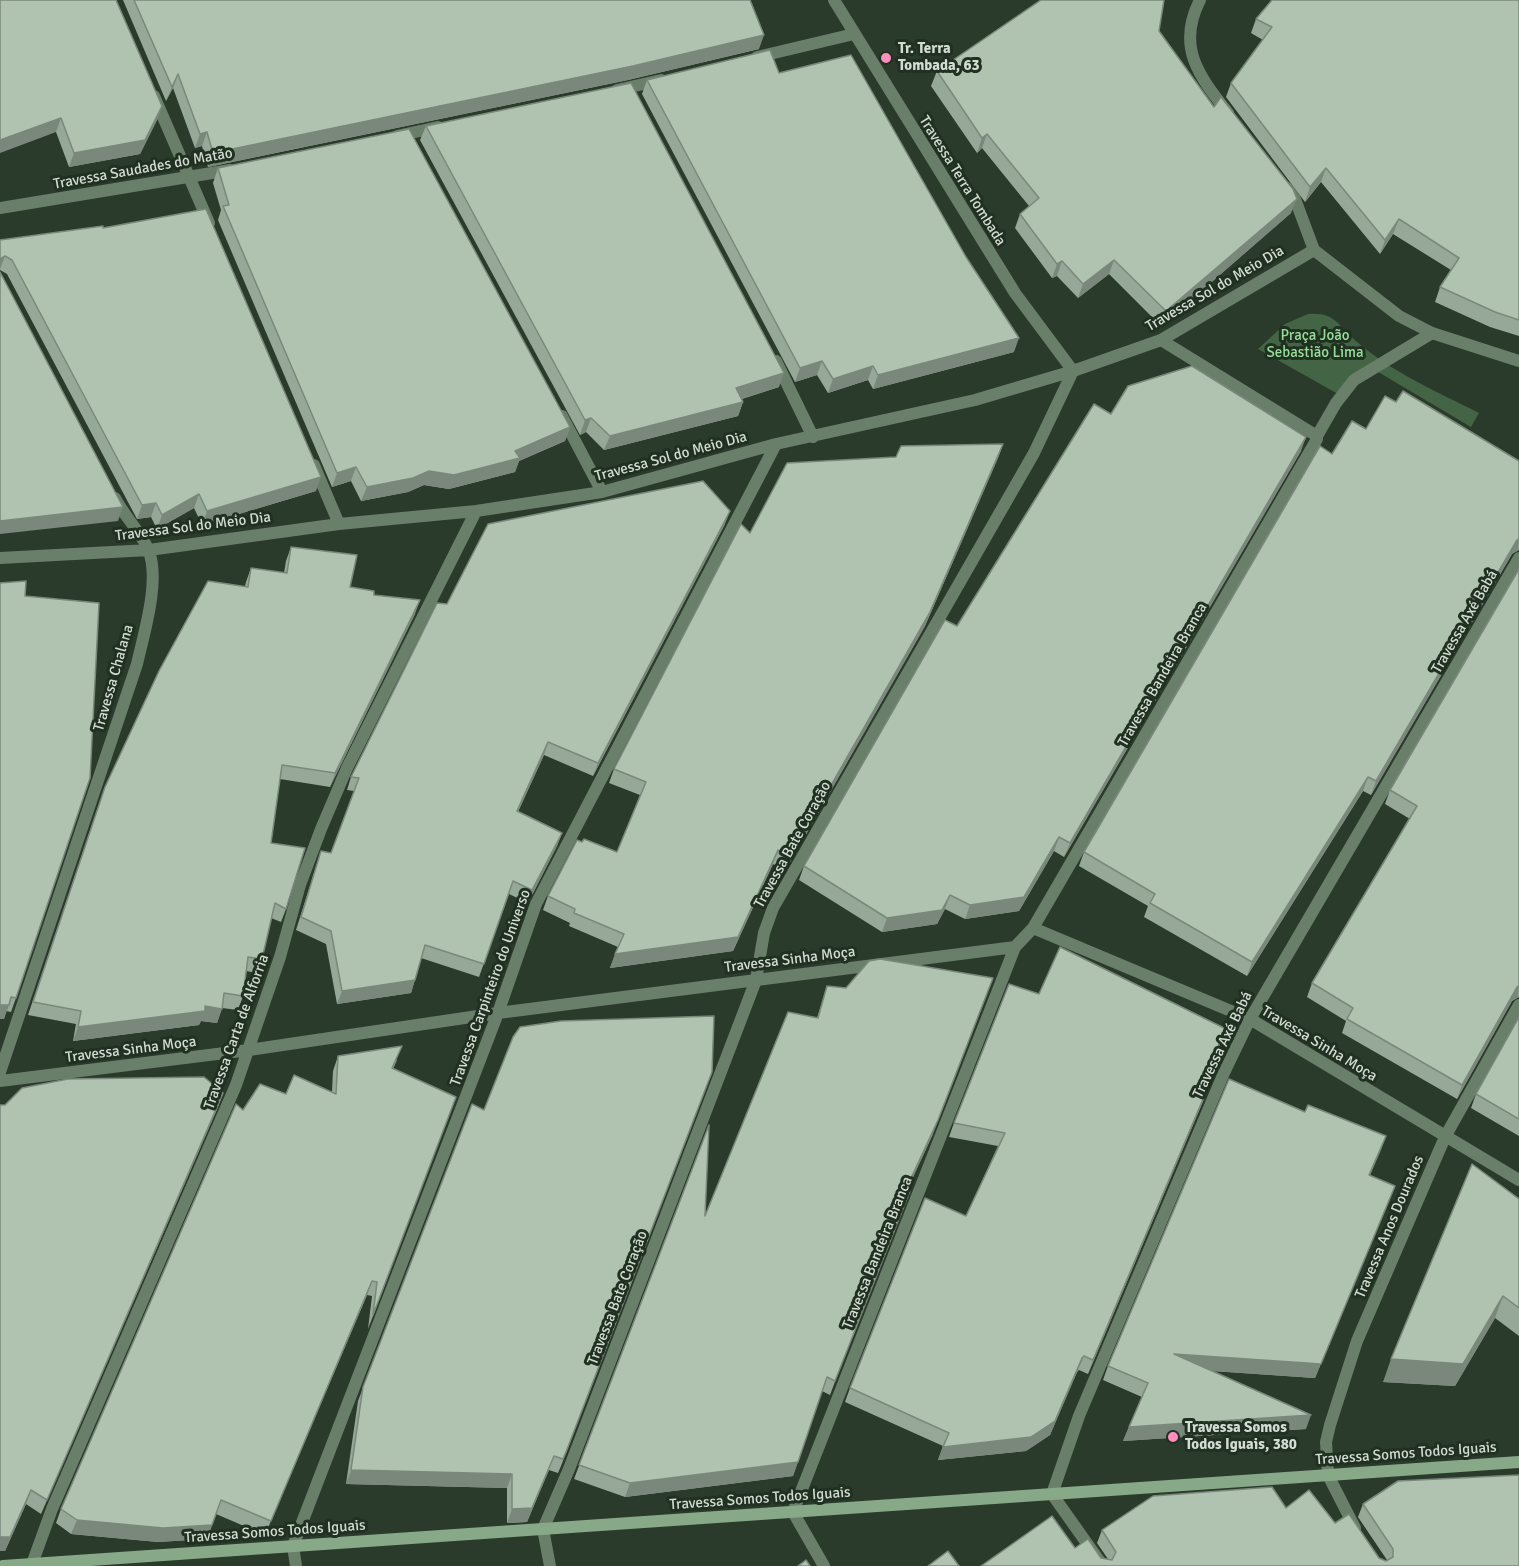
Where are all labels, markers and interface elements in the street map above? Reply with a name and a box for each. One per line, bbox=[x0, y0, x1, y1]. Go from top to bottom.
place label: Tr. Terra Tombada, 63 bbox=[898, 40, 980, 75]
marker: Tr. Terra Tombada, 63 bbox=[879, 51, 893, 65]
street label: Travessa Terra Tombada bbox=[915, 113, 1009, 249]
street label: Travessa Saudades do Matão bbox=[52, 144, 234, 194]
street label: Travessa Sol do Meio Dia bbox=[1143, 242, 1287, 336]
park label: Praça João Sebastião Lima bbox=[1266, 327, 1364, 362]
street label: Travessa Sol do Meio Dia bbox=[593, 428, 749, 486]
street label: Travessa Sol do Meio Dia bbox=[114, 509, 272, 545]
street label: Travessa Axé Babá bbox=[1428, 567, 1502, 677]
street label: Travessa Bandeira Branca bbox=[1114, 600, 1212, 750]
street label: Travessa Chalana bbox=[90, 623, 138, 733]
street label: Travessa Bate Coração bbox=[751, 778, 835, 912]
street label: Travessa Carpinteiro do Universo bbox=[447, 887, 535, 1089]
street label: Travessa Sinha Moça bbox=[723, 943, 857, 977]
street label: Travessa Carta de Alforria bbox=[201, 952, 273, 1112]
street label: Travessa Axé Babá bbox=[1189, 989, 1257, 1101]
street label: Travessa Sinha Moça bbox=[1258, 1002, 1380, 1086]
street label: Travessa Sinha Moça bbox=[64, 1033, 198, 1067]
street label: Travessa Anos Dourados bbox=[1352, 1153, 1428, 1301]
street label: Travessa Bandeira Branca bbox=[839, 1174, 917, 1332]
street label: Travessa Bate Coração bbox=[584, 1228, 652, 1368]
place label: Travessa Somos Todos Iguais, 380 bbox=[1185, 1419, 1297, 1454]
marker: Travessa Somos Todos Iguais, 380 bbox=[1166, 1430, 1180, 1444]
street label: Travessa Somos Todos Iguais bbox=[1315, 1439, 1497, 1469]
street label: Travessa Somos Todos Iguais bbox=[669, 1484, 851, 1514]
street label: Travessa Somos Todos Iguais bbox=[184, 1517, 366, 1547]

